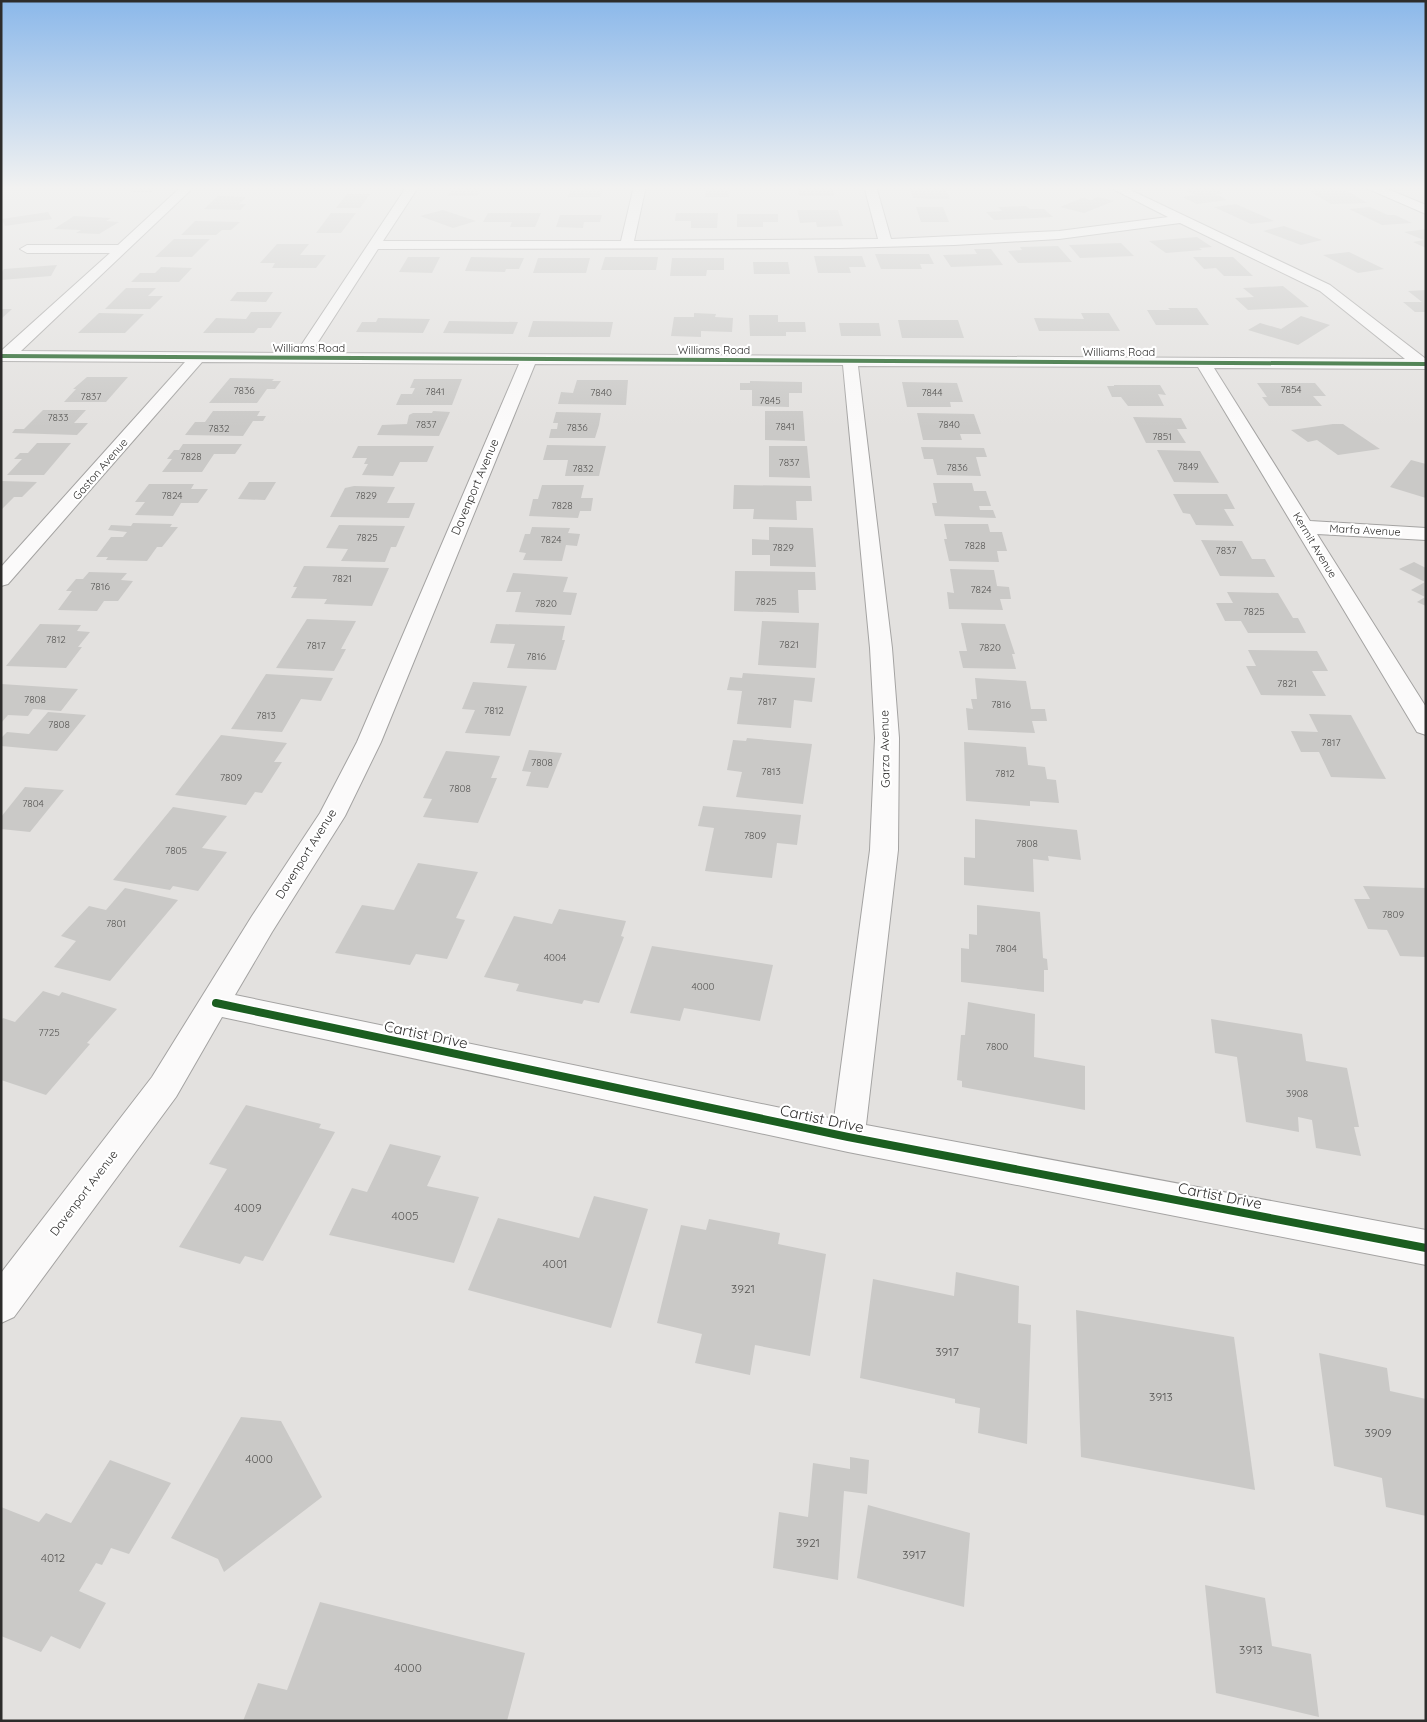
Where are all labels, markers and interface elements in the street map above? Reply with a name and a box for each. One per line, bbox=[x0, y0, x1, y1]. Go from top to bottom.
street label: Williams Road bbox=[273, 341, 345, 355]
street label: Williams Road bbox=[678, 343, 750, 357]
street label: Williams Road bbox=[1083, 345, 1155, 359]
house number: 7854 bbox=[1280, 383, 1302, 396]
house number: 7836 bbox=[233, 384, 255, 397]
house number: 7841 bbox=[425, 385, 445, 398]
house number: 7840 bbox=[590, 386, 612, 399]
house number: 7844 bbox=[921, 386, 943, 399]
house number: 7837 bbox=[81, 390, 101, 403]
house number: 7845 bbox=[759, 394, 781, 407]
house number: 7833 bbox=[47, 411, 69, 424]
house number: 7837 bbox=[416, 418, 436, 431]
house number: 7840 bbox=[938, 418, 960, 431]
house number: 7841 bbox=[775, 420, 795, 433]
house number: 7836 bbox=[566, 421, 588, 434]
house number: 7832 bbox=[208, 422, 230, 435]
house number: 7851 bbox=[1152, 430, 1172, 443]
street label: Gaston Avenue bbox=[69, 435, 131, 503]
street label: Davenport Avenue bbox=[447, 436, 502, 537]
house number: 7828 bbox=[180, 450, 202, 463]
house number: 7837 bbox=[779, 456, 799, 469]
house number: 7849 bbox=[1177, 460, 1199, 473]
house number: 7836 bbox=[946, 461, 968, 474]
house number: 7832 bbox=[572, 462, 594, 475]
house number: 7824 bbox=[161, 489, 183, 502]
house number: 7829 bbox=[355, 489, 377, 502]
house number: 7828 bbox=[551, 499, 573, 512]
street label: Kermit Avenue bbox=[1290, 510, 1340, 580]
street label: Marfa Avenue bbox=[1329, 521, 1401, 539]
house number: 7825 bbox=[356, 531, 378, 544]
house number: 7824 bbox=[540, 533, 562, 546]
house number: 7828 bbox=[964, 539, 986, 552]
house number: 7829 bbox=[772, 541, 794, 554]
house number: 7837 bbox=[1216, 544, 1236, 557]
house number: 7821 bbox=[332, 572, 352, 585]
house number: 7816 bbox=[90, 580, 110, 593]
house number: 7824 bbox=[970, 583, 992, 596]
house number: 7825 bbox=[755, 595, 777, 608]
house number: 7820 bbox=[535, 597, 557, 610]
house number: 7825 bbox=[1243, 605, 1265, 618]
house number: 7812 bbox=[46, 633, 66, 646]
house number: 7821 bbox=[779, 638, 799, 651]
house number: 7817 bbox=[306, 639, 326, 652]
house number: 7820 bbox=[979, 641, 1001, 654]
house number: 7816 bbox=[526, 650, 546, 663]
house number: 7821 bbox=[1277, 677, 1297, 690]
house number: 7808 bbox=[24, 693, 46, 706]
house number: 7817 bbox=[757, 695, 777, 708]
house number: 7816 bbox=[991, 698, 1011, 711]
house number: 7812 bbox=[484, 704, 504, 717]
house number: 7813 bbox=[256, 709, 276, 722]
street label: Garza Avenue bbox=[876, 710, 893, 788]
house number: 7808 bbox=[48, 718, 70, 731]
house number: 7817 bbox=[1321, 736, 1341, 749]
house number: 7808 bbox=[531, 756, 553, 769]
house number: 7813 bbox=[761, 765, 781, 778]
house number: 7812 bbox=[995, 767, 1015, 780]
house number: 7809 bbox=[220, 771, 242, 784]
house number: 7808 bbox=[449, 782, 471, 795]
house number: 7804 bbox=[22, 797, 44, 810]
street label: Davenport Avenue bbox=[272, 806, 339, 902]
house number: 7809 bbox=[744, 829, 766, 842]
house number: 7808 bbox=[1016, 837, 1038, 850]
house number: 7805 bbox=[165, 844, 187, 857]
house number: 7809 bbox=[1382, 908, 1404, 921]
house number: 7801 bbox=[106, 917, 126, 930]
house number: 7804 bbox=[995, 942, 1017, 955]
house number: 4004 bbox=[544, 951, 566, 964]
house number: 4000 bbox=[691, 980, 715, 993]
street label: Cartist Drive bbox=[382, 1016, 470, 1053]
house number: 7725 bbox=[38, 1026, 60, 1039]
house number: 7800 bbox=[986, 1040, 1008, 1053]
house number: 3908 bbox=[1286, 1087, 1308, 1100]
street label: Cartist Drive bbox=[778, 1100, 866, 1137]
street label: Davenport Avenue bbox=[47, 1147, 121, 1238]
street label: Cartist Drive bbox=[1176, 1178, 1264, 1213]
house number: 4009 bbox=[234, 1200, 262, 1215]
house number: 4005 bbox=[391, 1208, 419, 1223]
house number: 4001 bbox=[542, 1256, 568, 1271]
house number: 3921 bbox=[731, 1281, 755, 1296]
house number: 3917 bbox=[935, 1344, 959, 1359]
house number: 3913 bbox=[1149, 1389, 1173, 1404]
house number: 3909 bbox=[1365, 1425, 1392, 1440]
house number: 4000 bbox=[245, 1451, 273, 1466]
house number: 3921 bbox=[796, 1535, 820, 1550]
house number: 3917 bbox=[902, 1547, 926, 1562]
house number: 4012 bbox=[41, 1550, 66, 1565]
house number: 3913 bbox=[1239, 1642, 1263, 1657]
house number: 4000 bbox=[394, 1660, 422, 1675]

